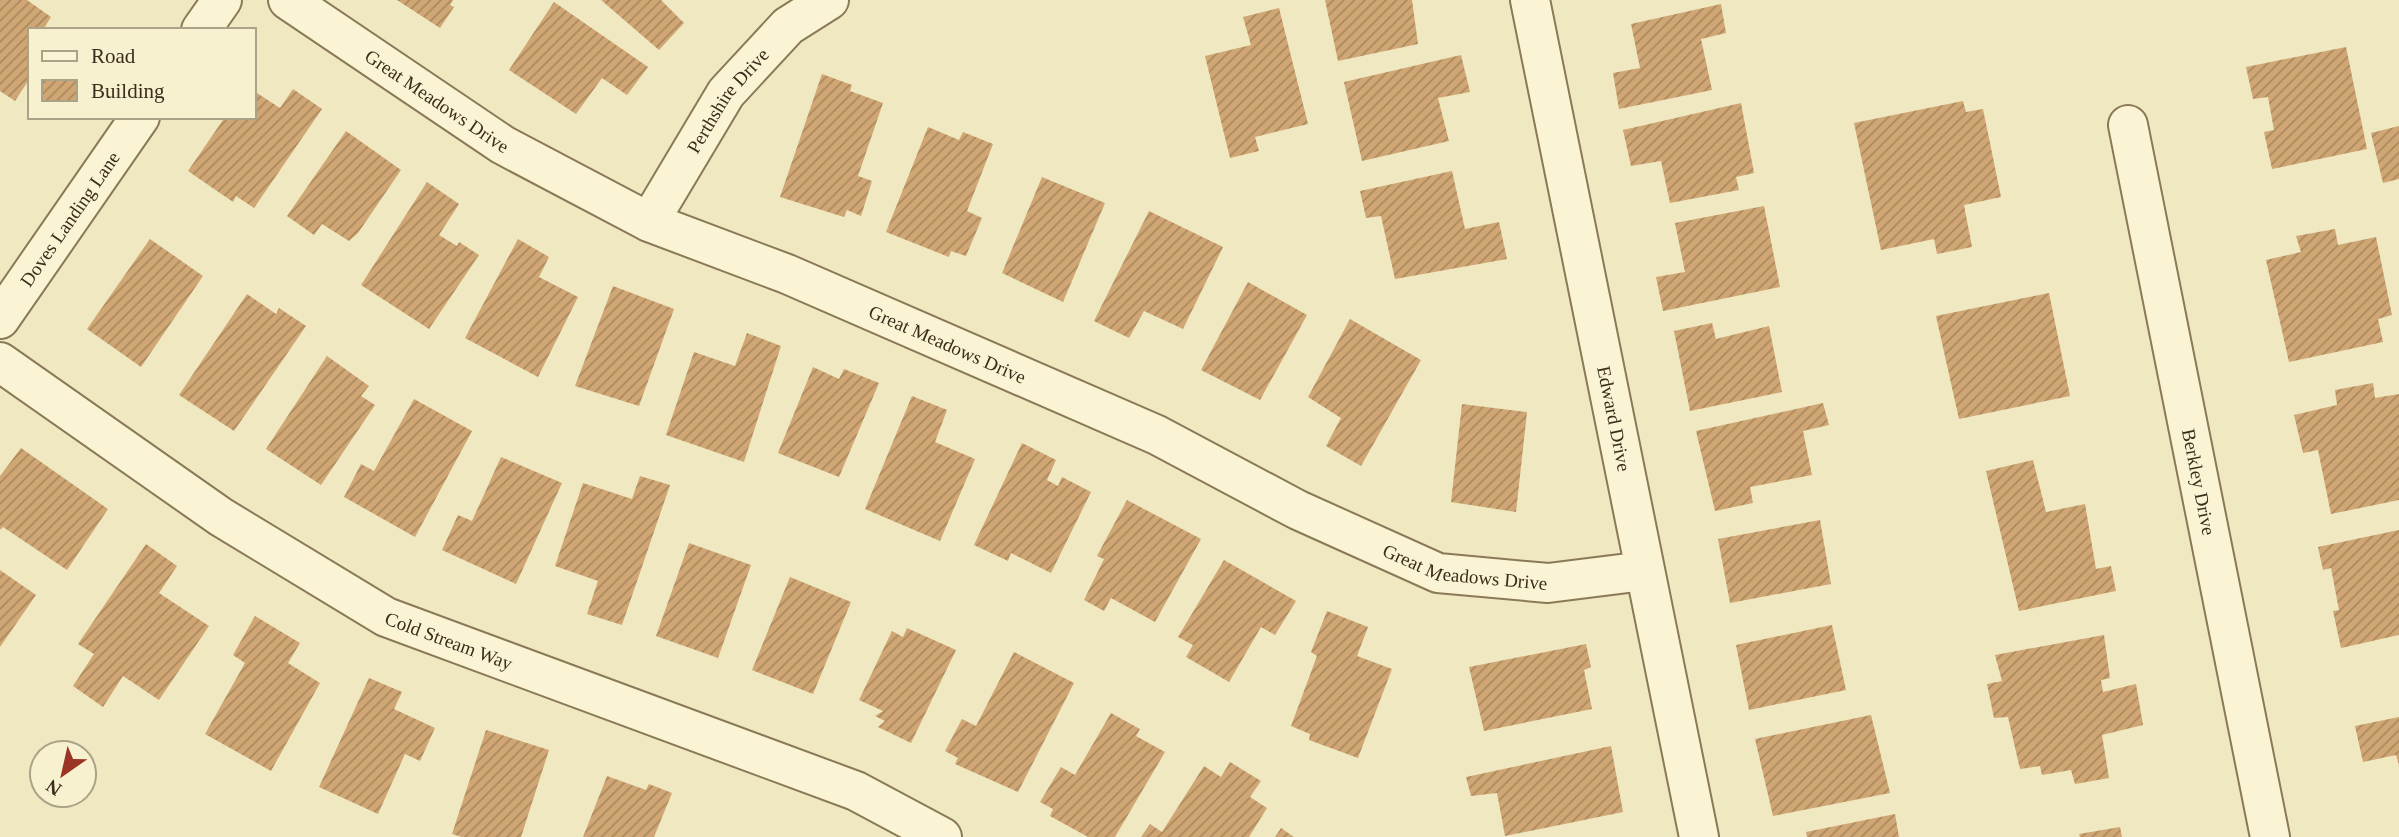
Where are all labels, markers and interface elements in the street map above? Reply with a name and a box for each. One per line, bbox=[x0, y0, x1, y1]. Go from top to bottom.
legend bbox=[28, 28, 256, 119]
text: Road bbox=[91, 44, 136, 68]
street label: Perthshire Drive bbox=[682, 44, 773, 157]
street label: Great Meadows Drive bbox=[361, 45, 512, 157]
text: Building bbox=[91, 79, 165, 103]
street label: Doves Landing Lane bbox=[15, 147, 124, 290]
street label: Great Meadows Drive bbox=[866, 301, 1029, 387]
street label: Edward Drive bbox=[1594, 364, 1635, 473]
street label: Berkley Drive bbox=[2178, 427, 2220, 537]
street label: Great Meadows Drive bbox=[1380, 539, 1548, 593]
street label: Cold Stream Way bbox=[382, 607, 516, 674]
north arrow bbox=[28, 739, 98, 809]
text: N bbox=[42, 775, 65, 800]

